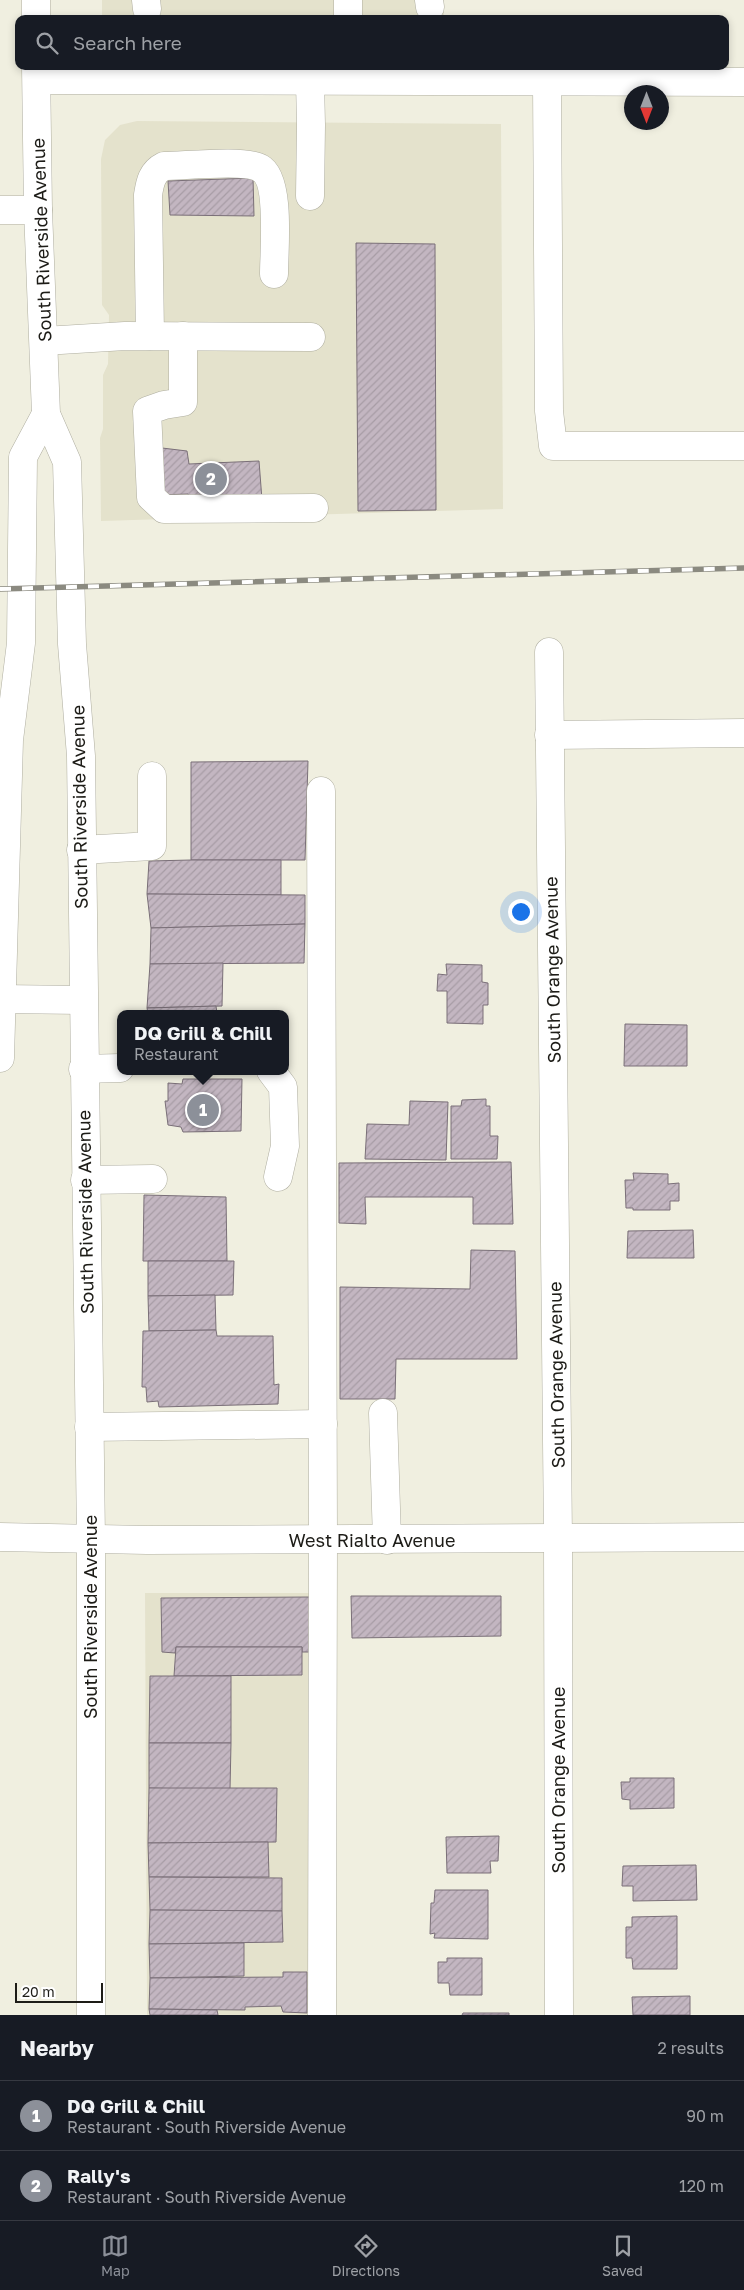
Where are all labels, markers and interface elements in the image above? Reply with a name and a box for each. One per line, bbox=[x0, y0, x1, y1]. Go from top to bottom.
search box bbox=[15, 15, 729, 70]
icon: search bbox=[33, 29, 61, 57]
text: Search here bbox=[73, 31, 182, 54]
north arrow bbox=[624, 85, 669, 130]
street label: South Riverside Avenue bbox=[26, 138, 56, 342]
pin: 2 bbox=[195, 460, 227, 498]
street label: South Riverside Avenue bbox=[66, 705, 92, 909]
street label: South Orange Avenue bbox=[539, 876, 565, 1064]
your location bbox=[508, 899, 534, 925]
popup bbox=[117, 1010, 289, 1075]
text: DQ Grill & Chill bbox=[134, 1021, 272, 1044]
text: Restaurant bbox=[134, 1044, 219, 1064]
pin: 1 bbox=[187, 1091, 219, 1129]
street label: South Riverside Avenue bbox=[72, 1110, 98, 1314]
street label: South Orange Avenue bbox=[543, 1281, 569, 1469]
street label: South Riverside Avenue bbox=[79, 1515, 101, 1719]
street label: West Rialto Avenue bbox=[289, 1529, 455, 1551]
street label: South Orange Avenue bbox=[547, 1687, 569, 1873]
scale bar bbox=[15, 1980, 102, 2003]
text: 20 m bbox=[22, 1983, 55, 2000]
text: Nearby bbox=[20, 2035, 94, 2061]
text: 2 results bbox=[658, 2038, 724, 2058]
text: DQ Grill & Chill bbox=[67, 2094, 205, 2117]
text: 1 bbox=[32, 2106, 40, 2126]
text: 90 m bbox=[686, 2106, 724, 2126]
text: Restaurant · South Riverside Avenue bbox=[67, 2117, 346, 2137]
text: Rally's bbox=[67, 2164, 131, 2187]
text: 2 bbox=[31, 2176, 41, 2196]
text: 120 m bbox=[679, 2176, 724, 2196]
text: Restaurant · South Riverside Avenue bbox=[67, 2187, 346, 2207]
tab: Map bbox=[101, 2232, 130, 2279]
tab: Directions bbox=[332, 2232, 400, 2279]
tab: Saved bbox=[602, 2232, 643, 2279]

